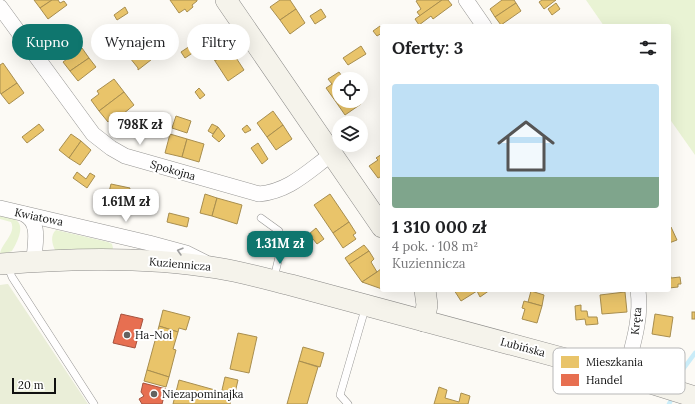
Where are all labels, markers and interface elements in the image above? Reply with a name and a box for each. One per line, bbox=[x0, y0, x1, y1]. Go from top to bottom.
chip: Kupno bbox=[12, 24, 83, 60]
chip: Wynajem bbox=[91, 24, 179, 60]
chip: Filtry bbox=[187, 24, 250, 60]
text: Oferty: 3 bbox=[392, 37, 463, 59]
icon: filters bbox=[637, 37, 659, 59]
map controls bbox=[332, 72, 368, 152]
button: locate bbox=[332, 72, 368, 108]
icon: home bbox=[490, 110, 562, 182]
pin: 798K zł bbox=[103, 112, 177, 146]
text: 798K zł bbox=[118, 116, 162, 133]
button: layers bbox=[332, 116, 368, 152]
street label: Spokojna bbox=[149, 157, 198, 183]
pin: 1.61M zł bbox=[85, 189, 167, 223]
text: 1.61M zł bbox=[102, 193, 150, 210]
street label: Kwiatowa bbox=[13, 205, 65, 229]
text: 1 310 000 zł bbox=[392, 216, 486, 238]
pin: 1.31M zł bbox=[239, 231, 321, 265]
text: 1.31M zł bbox=[256, 235, 304, 252]
text: 4 pok. · 108 m² bbox=[392, 238, 478, 255]
one-way arrow bbox=[177, 247, 184, 256]
street label: Kuziennicza bbox=[148, 254, 212, 274]
text: Kuziennicza bbox=[392, 255, 466, 272]
street label: Kręta bbox=[628, 306, 644, 336]
place label: Ha-Noi bbox=[135, 328, 172, 342]
marker: Ha-Noi bbox=[122, 330, 132, 340]
street label: Lubińska bbox=[499, 334, 547, 360]
legend bbox=[553, 348, 685, 394]
text: Mieszkania bbox=[586, 355, 643, 369]
text: Handel bbox=[586, 373, 622, 387]
scale bar bbox=[12, 376, 56, 395]
text: 20 m bbox=[18, 378, 43, 392]
place label: Niezapominajka bbox=[162, 387, 244, 401]
marker: Niezapominajka bbox=[149, 389, 159, 399]

